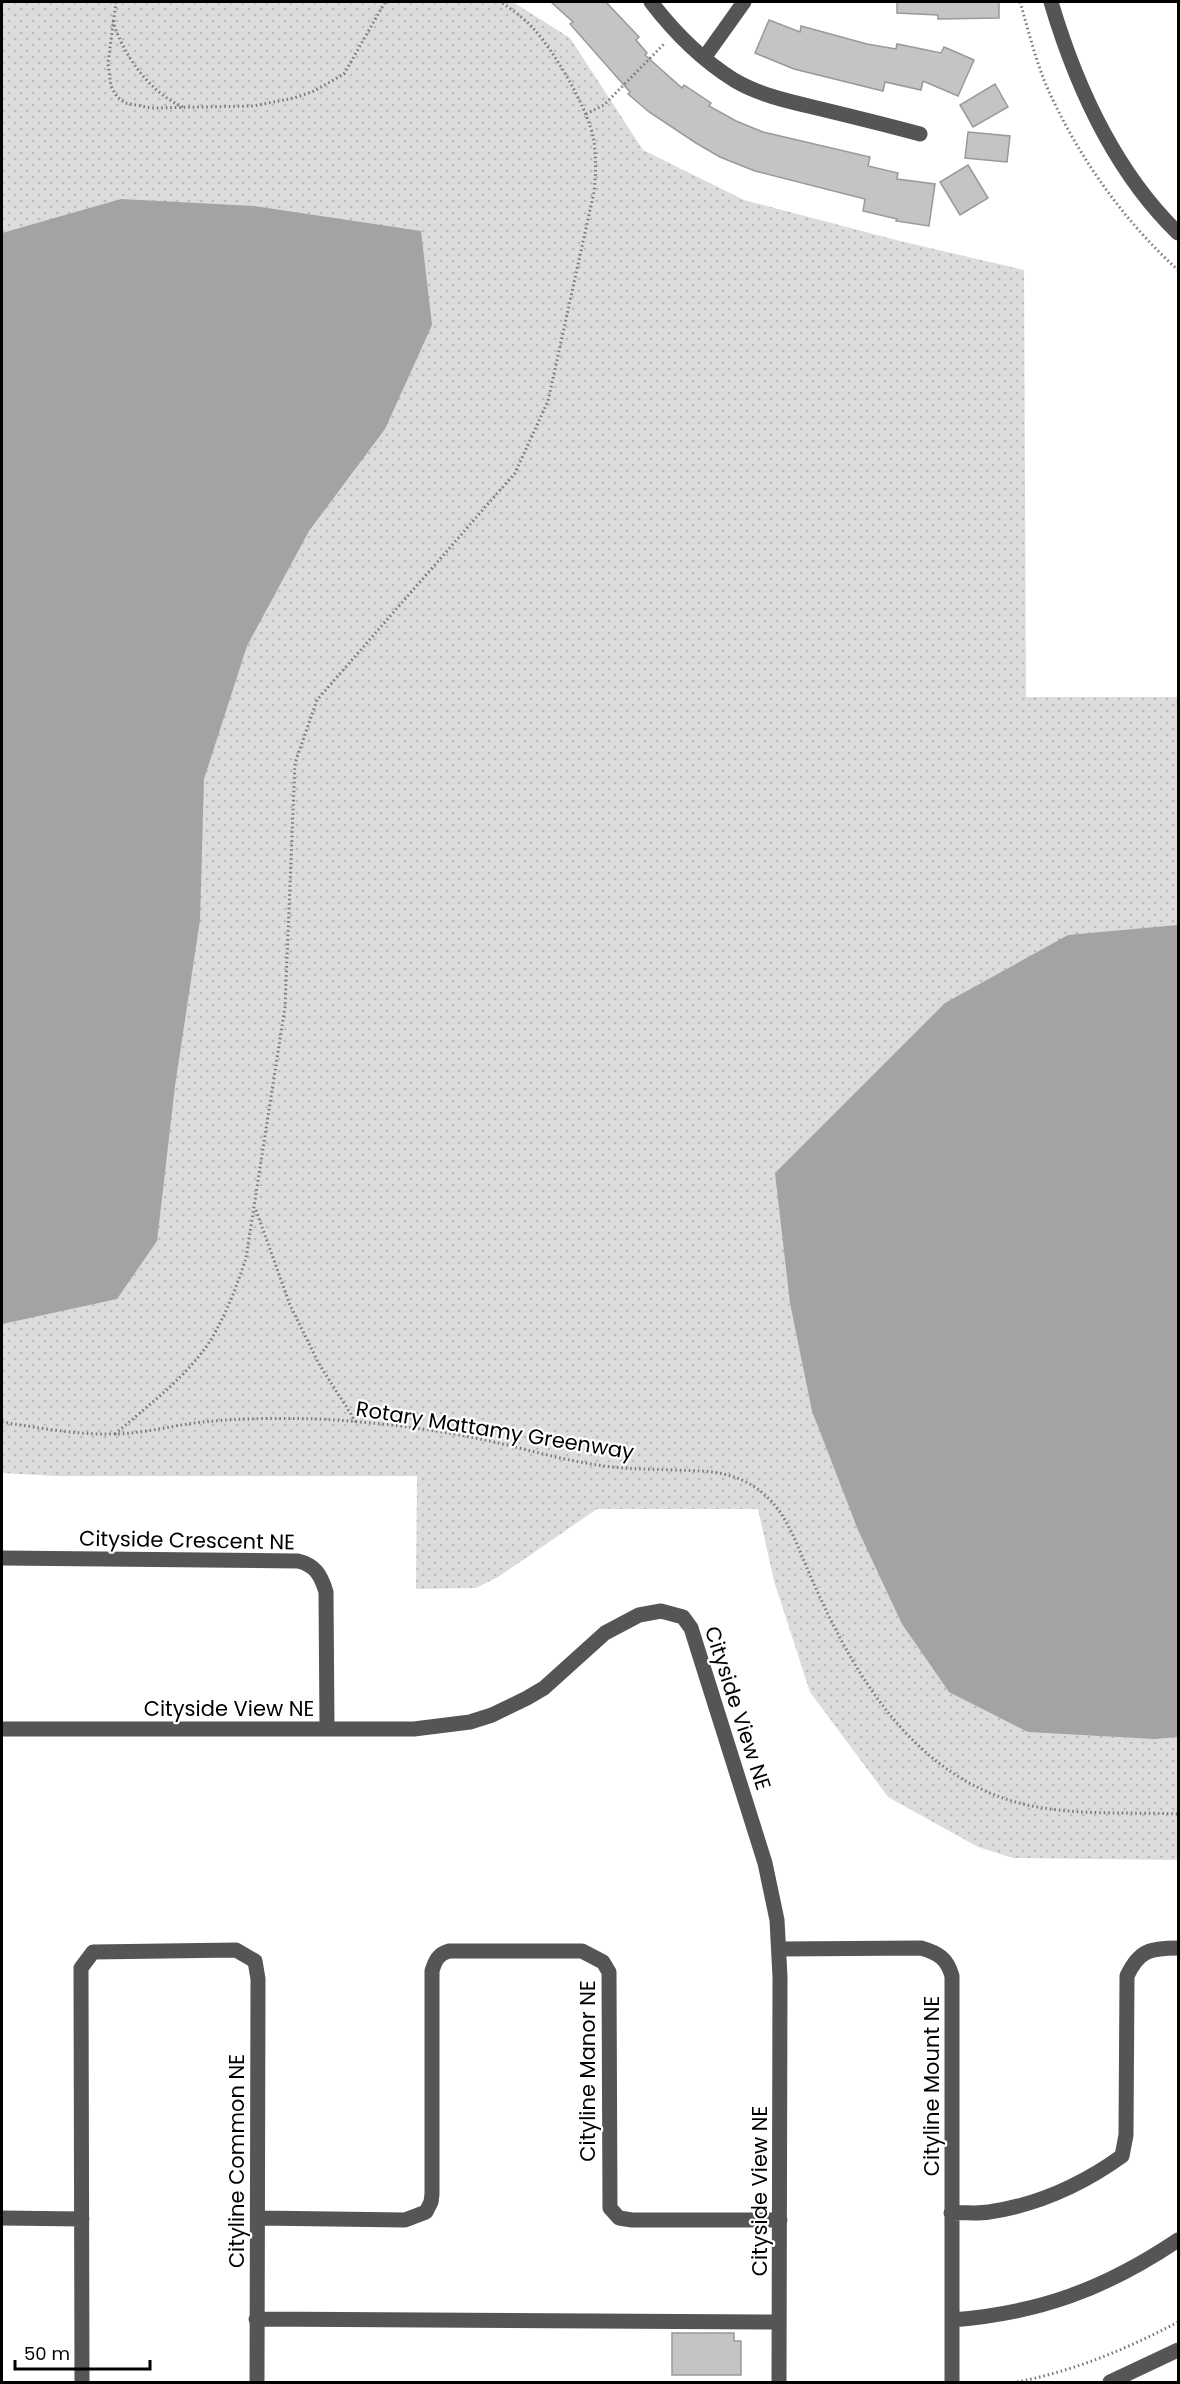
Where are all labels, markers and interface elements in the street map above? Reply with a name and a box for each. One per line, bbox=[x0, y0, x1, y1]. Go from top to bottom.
street label: Rotary Mattamy Greenway bbox=[354, 1394, 636, 1466]
street label: Cityside Crescent NE bbox=[79, 1524, 295, 1556]
street label: Cityside View NE bbox=[698, 1622, 778, 1794]
street label: Cityside View NE bbox=[144, 1694, 314, 1723]
street label: Cityline Manor NE bbox=[573, 1980, 602, 2162]
street label: Cityline Mount NE bbox=[917, 1996, 946, 2176]
street label: Cityline Common NE bbox=[222, 2054, 251, 2268]
street label: Cityside View NE bbox=[745, 2106, 774, 2276]
scale bar bbox=[15, 2333, 150, 2371]
text: 50 m bbox=[24, 2341, 70, 2366]

